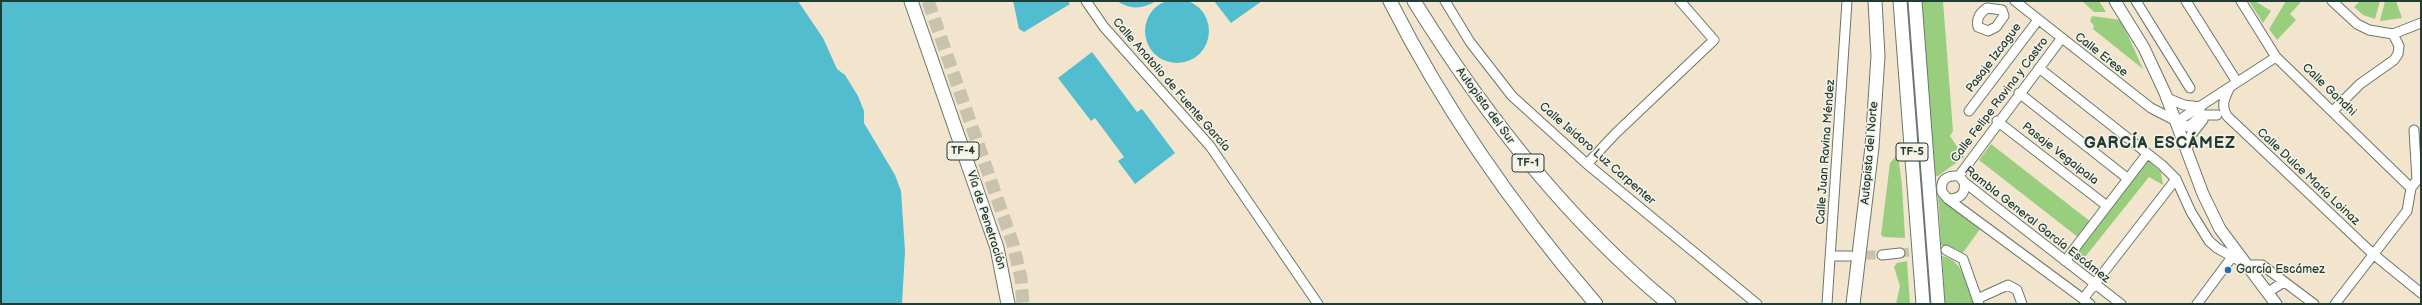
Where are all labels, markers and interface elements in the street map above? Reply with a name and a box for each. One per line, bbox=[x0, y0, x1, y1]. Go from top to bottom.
street label: Calle Anatolio de Fuente García bbox=[1109, 15, 1233, 155]
street label: Pasaje Izcague bbox=[1963, 21, 2025, 95]
street label: Calle Erese bbox=[2072, 30, 2130, 80]
street label: Calle Felipe Ravina y Castro bbox=[1948, 35, 2052, 165]
street label: Calle Gandhi bbox=[2299, 61, 2359, 119]
street label: Autopista del Sur bbox=[1452, 65, 1518, 147]
street label: Calle Juan Ravina Méndez bbox=[1814, 79, 1838, 225]
street label: Calle Isidoro Luz Carpenter bbox=[1536, 100, 1658, 208]
street label: Autopista del Norte bbox=[1858, 101, 1882, 205]
street label: Pasaje Vegaipala bbox=[2019, 120, 2101, 188]
street label: Calle Dulce María Loinaz bbox=[2254, 126, 2362, 228]
district label: GARCÍA ESCÁMEZ bbox=[2084, 134, 2236, 154]
road number: TF-4 bbox=[947, 142, 979, 160]
road number: TF-5 bbox=[1896, 143, 1928, 161]
road number: TF-1 bbox=[1512, 154, 1544, 172]
street label: Rambla General García Escámez bbox=[1961, 164, 2113, 286]
street label: Vía de Penetración bbox=[963, 169, 1009, 271]
place label: García Escámez bbox=[2236, 263, 2325, 277]
marker: García Escámez bbox=[2223, 265, 2233, 275]

